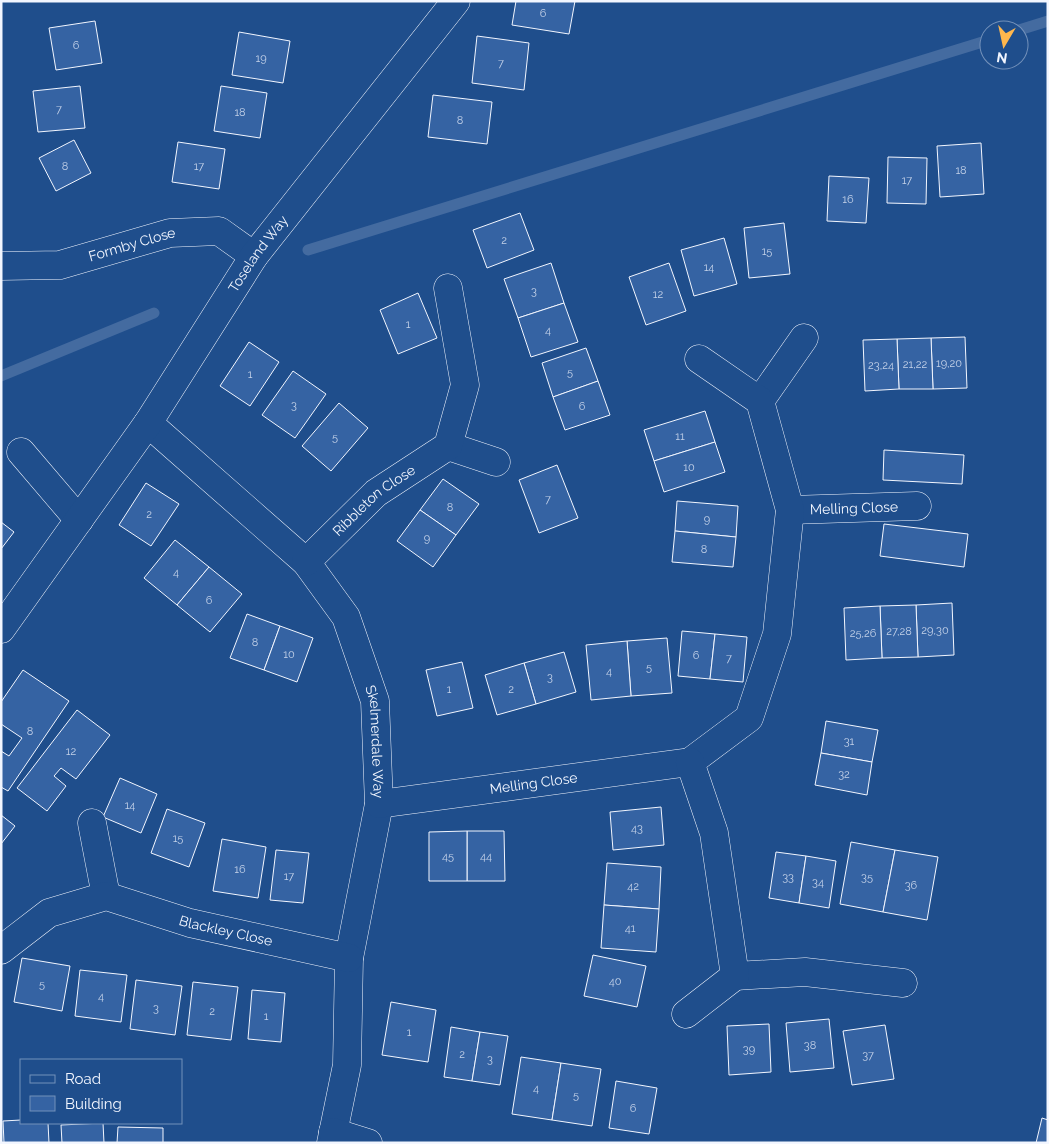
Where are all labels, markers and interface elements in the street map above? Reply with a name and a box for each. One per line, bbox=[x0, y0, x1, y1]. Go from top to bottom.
house number: 6 bbox=[540, 7, 547, 20]
north arrow bbox=[979, 20, 1029, 70]
house number: 6 bbox=[73, 39, 80, 52]
text: N bbox=[995, 49, 1008, 67]
house number: 19 bbox=[255, 52, 267, 65]
house number: 7 bbox=[498, 57, 504, 70]
house number: 7 bbox=[56, 103, 62, 116]
house number: 18 bbox=[234, 106, 246, 119]
house number: 8 bbox=[457, 114, 463, 127]
house number: 8 bbox=[62, 160, 68, 173]
house number: 17 bbox=[194, 160, 204, 173]
house number: 18 bbox=[955, 164, 967, 177]
house number: 17 bbox=[902, 174, 912, 187]
house number: 16 bbox=[842, 193, 854, 206]
street label: Toseland Way bbox=[225, 212, 291, 295]
street label: Formby Close bbox=[87, 225, 176, 264]
house number: 2 bbox=[501, 234, 507, 247]
house number: 15 bbox=[762, 245, 772, 258]
house number: 14 bbox=[704, 261, 714, 274]
house number: 3 bbox=[531, 285, 537, 298]
house number: 12 bbox=[653, 288, 663, 301]
house number: 1 bbox=[406, 318, 411, 331]
house number: 4 bbox=[545, 324, 551, 337]
house number: 19,20 bbox=[936, 357, 962, 370]
house number: 21,22 bbox=[903, 358, 927, 371]
house number: 23,24 bbox=[868, 359, 894, 372]
house number: 5 bbox=[567, 366, 573, 379]
house number: 1 bbox=[248, 368, 253, 381]
house number: 3 bbox=[291, 399, 297, 412]
house number: 6 bbox=[579, 400, 586, 413]
house number: 11 bbox=[675, 430, 685, 443]
house number: 5 bbox=[332, 431, 338, 444]
house number: 10 bbox=[683, 461, 695, 474]
street label: Ribbleton Close bbox=[329, 462, 418, 539]
house number: 7 bbox=[545, 493, 551, 506]
street label: Melling Close bbox=[810, 499, 898, 517]
house number: 8 bbox=[447, 501, 453, 514]
house number: 2 bbox=[146, 508, 152, 521]
house number: 9 bbox=[704, 513, 710, 526]
house number: 9 bbox=[424, 532, 430, 545]
house number: 8 bbox=[701, 543, 707, 556]
house number: 4 bbox=[173, 566, 179, 579]
house number: 6 bbox=[206, 594, 213, 607]
house number: 29,30 bbox=[921, 624, 949, 637]
house number: 27,28 bbox=[886, 625, 912, 638]
house number: 25,26 bbox=[850, 627, 877, 640]
house number: 8 bbox=[252, 636, 258, 649]
house number: 10 bbox=[283, 648, 295, 661]
house number: 6 bbox=[693, 649, 700, 662]
house number: 7 bbox=[726, 652, 732, 665]
house number: 5 bbox=[646, 661, 652, 674]
house number: 4 bbox=[606, 665, 612, 678]
house number: 3 bbox=[547, 671, 553, 684]
street label: Skelmerdale Way bbox=[362, 683, 387, 799]
house number: 1 bbox=[447, 683, 452, 696]
house number: 2 bbox=[508, 683, 514, 696]
house number: 8 bbox=[27, 725, 33, 738]
house number: 31 bbox=[844, 735, 855, 748]
house number: 12 bbox=[66, 745, 76, 758]
house number: 32 bbox=[838, 768, 850, 781]
street label: Melling Close bbox=[489, 769, 578, 797]
house number: 14 bbox=[125, 799, 135, 812]
house number: 43 bbox=[631, 822, 643, 835]
house number: 15 bbox=[173, 832, 183, 845]
house number: 45 bbox=[442, 850, 454, 863]
house number: 44 bbox=[480, 850, 492, 863]
house number: 16 bbox=[234, 863, 246, 876]
house number: 17 bbox=[284, 870, 294, 883]
house number: 33 bbox=[782, 871, 794, 884]
house number: 35 bbox=[861, 871, 873, 884]
house number: 34 bbox=[812, 876, 824, 889]
house number: 36 bbox=[905, 879, 918, 892]
house number: 42 bbox=[627, 880, 639, 893]
street label: Blackley Close bbox=[177, 912, 274, 949]
house number: 41 bbox=[625, 922, 636, 935]
house number: 40 bbox=[609, 975, 622, 988]
house number: 5 bbox=[39, 978, 45, 991]
house number: 4 bbox=[98, 990, 104, 1003]
house number: 3 bbox=[153, 1002, 159, 1015]
house number: 2 bbox=[209, 1005, 215, 1018]
house number: 1 bbox=[264, 1010, 269, 1023]
house number: 1 bbox=[407, 1026, 412, 1039]
house number: 38 bbox=[804, 1039, 816, 1052]
house number: 39 bbox=[743, 1043, 755, 1056]
house number: 2 bbox=[459, 1048, 465, 1061]
house number: 37 bbox=[862, 1049, 874, 1062]
house number: 3 bbox=[487, 1053, 493, 1066]
legend bbox=[20, 1059, 182, 1124]
text: Road bbox=[65, 1070, 101, 1088]
house number: 4 bbox=[533, 1082, 539, 1095]
house number: 5 bbox=[573, 1089, 579, 1102]
text: Building bbox=[65, 1095, 122, 1113]
house number: 6 bbox=[630, 1102, 637, 1115]

